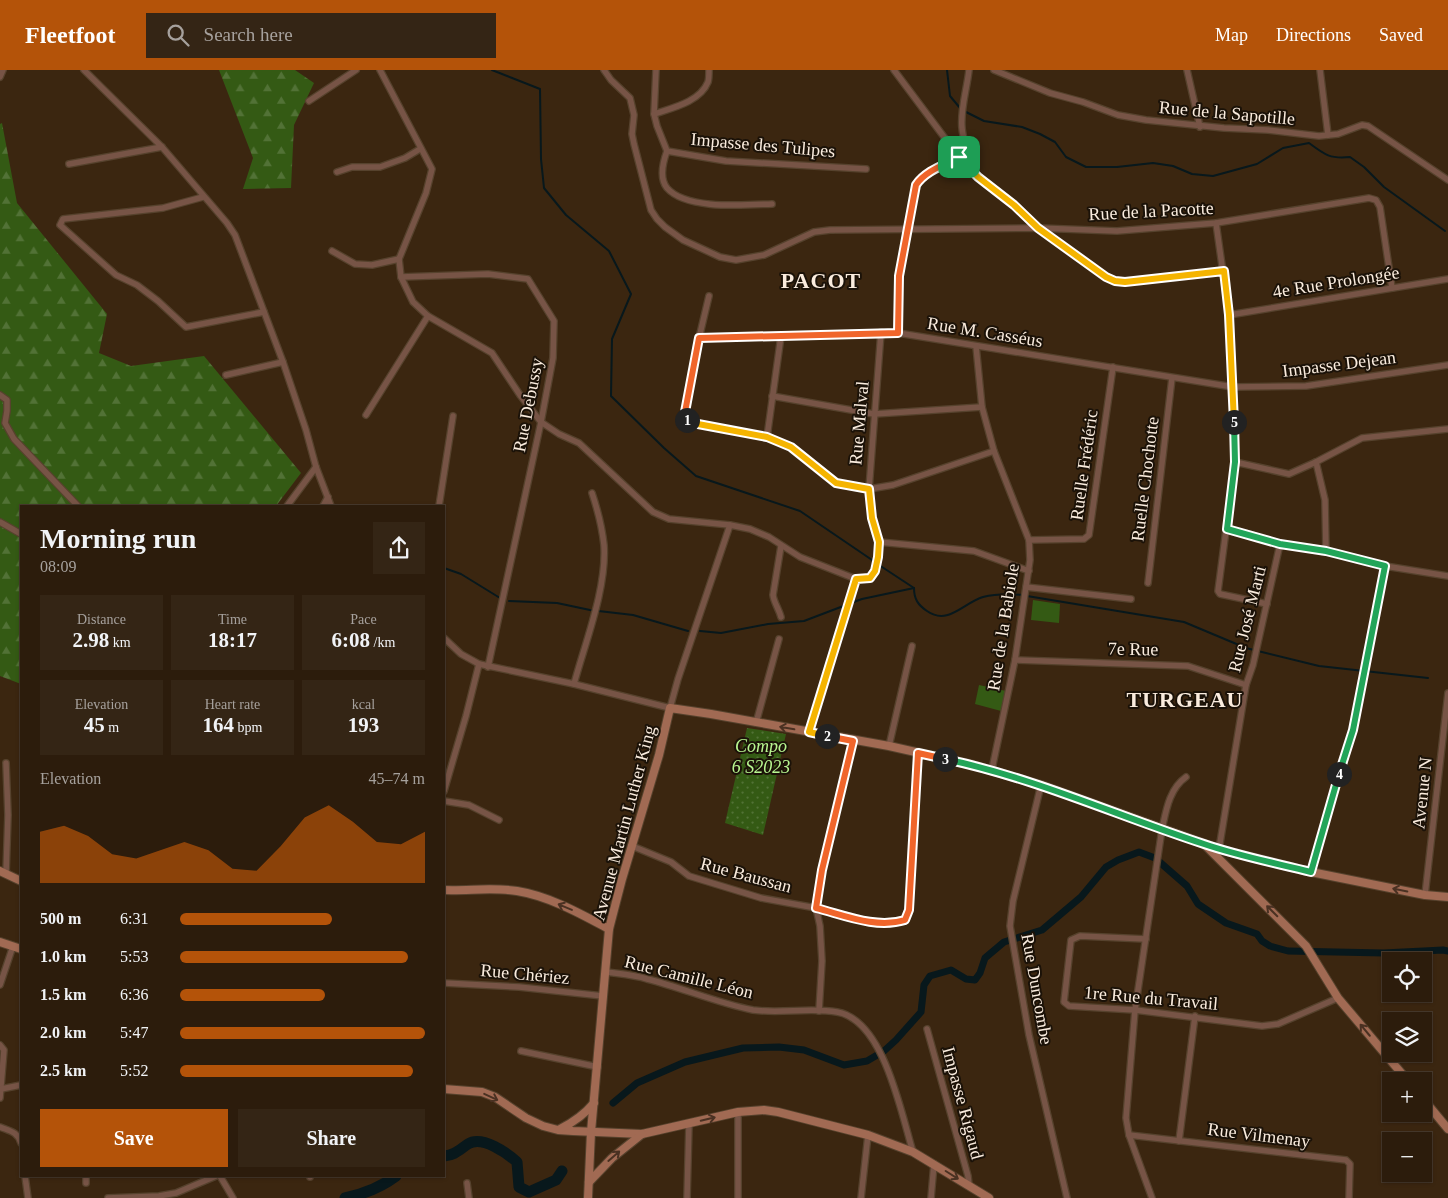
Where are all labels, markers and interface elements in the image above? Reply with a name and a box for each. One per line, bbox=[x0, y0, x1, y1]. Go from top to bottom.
search box bbox=[146, 13, 496, 58]
icon: search bbox=[164, 21, 192, 49]
text: Fleetfoot bbox=[25, 22, 116, 48]
text: Search here bbox=[204, 24, 293, 45]
text: Map bbox=[1215, 25, 1248, 45]
text: Directions bbox=[1276, 25, 1351, 45]
text: Saved bbox=[1379, 25, 1423, 45]
street label: Rue de la Sapotille bbox=[1158, 97, 1296, 129]
street label: Impasse des Tulipes bbox=[690, 129, 836, 161]
pin bbox=[938, 136, 980, 178]
icon: arrive bbox=[945, 143, 973, 171]
street label: Rue de la Pacotte bbox=[1088, 198, 1214, 224]
street label: 4e Rue Prolongée bbox=[1271, 262, 1401, 302]
district label: PACOT bbox=[781, 268, 861, 293]
street label: Rue M. Casséus bbox=[926, 313, 1044, 351]
street label: Impasse Dejean bbox=[1281, 347, 1397, 381]
street label: Rue Debussy bbox=[509, 356, 547, 454]
street label: Rue Malval bbox=[845, 380, 873, 466]
pin: 1 bbox=[674, 408, 700, 432]
street label: Ruelle Frédéric bbox=[1066, 408, 1102, 522]
pin: 5 bbox=[1222, 410, 1246, 434]
text: 1 bbox=[684, 413, 691, 428]
text: 5 bbox=[1231, 415, 1238, 430]
street label: Ruelle Chochotte bbox=[1127, 416, 1163, 542]
button: share bbox=[373, 522, 425, 574]
text: Morning run bbox=[40, 523, 196, 554]
text: 08:09 bbox=[40, 558, 76, 575]
street label: Rue de la Babiole bbox=[983, 562, 1023, 692]
street label: Rue José Marti bbox=[1224, 564, 1270, 674]
text: Distance bbox=[77, 612, 126, 627]
text: Time bbox=[218, 612, 247, 627]
text: Pace bbox=[350, 612, 377, 627]
text: 2.98 bbox=[72, 628, 109, 652]
text: 18:17 bbox=[208, 628, 257, 652]
text: 6:08 bbox=[332, 628, 370, 652]
text: km bbox=[109, 635, 131, 650]
text: /km bbox=[370, 635, 395, 650]
street label: 7e Rue bbox=[1108, 639, 1158, 659]
district label: TURGEAU bbox=[1126, 687, 1244, 712]
text: Elevation bbox=[75, 697, 128, 712]
text: Heart rate bbox=[205, 697, 260, 712]
text: kcal bbox=[352, 697, 375, 712]
text: 45 bbox=[84, 713, 105, 737]
text: 164 bbox=[203, 713, 234, 737]
text: 193 bbox=[348, 713, 379, 737]
text: m bbox=[105, 720, 119, 735]
text: bpm bbox=[234, 720, 262, 735]
street label: Avenue Martin Luther King bbox=[588, 723, 660, 923]
one-way arrow bbox=[780, 723, 796, 733]
pin: 2 bbox=[814, 724, 840, 748]
text: 2 bbox=[824, 729, 831, 744]
park label: Compo 6 S2023 bbox=[732, 736, 790, 777]
pin: 3 bbox=[932, 746, 958, 772]
text: 3 bbox=[942, 752, 949, 767]
street label: Avenue N bbox=[1408, 756, 1436, 830]
pin: 4 bbox=[1326, 762, 1352, 786]
text: 4 bbox=[1336, 767, 1343, 782]
text: Elevation bbox=[40, 770, 101, 787]
text: 45–74 m bbox=[369, 770, 425, 787]
street label: Rue Baussan bbox=[698, 853, 794, 897]
one-way arrow bbox=[1392, 885, 1408, 894]
one-way arrow bbox=[558, 902, 573, 912]
one-way arrow bbox=[1266, 905, 1278, 918]
text: 500 m bbox=[40, 910, 81, 927]
text: 6:31 bbox=[120, 910, 148, 927]
street label: Rue Duncombe bbox=[1017, 932, 1057, 1046]
text: 1.0 km bbox=[40, 948, 86, 965]
text: 5:53 bbox=[120, 948, 148, 965]
street label: Rue Camille Léon bbox=[623, 951, 755, 1003]
map controls bbox=[1382, 952, 1432, 1182]
button: locate bbox=[1382, 952, 1432, 1002]
street label: Rue Chériez bbox=[480, 960, 570, 988]
street label: 1re Rue du Travail bbox=[1083, 982, 1219, 1014]
text: 1.5 km bbox=[40, 986, 86, 1003]
text: 6:36 bbox=[120, 986, 148, 1003]
button: layers bbox=[1382, 1012, 1432, 1062]
text: 2.0 km bbox=[40, 1024, 86, 1041]
text: 5:47 bbox=[120, 1024, 148, 1041]
one-way arrow bbox=[1360, 1024, 1371, 1037]
street label: Impasse Rigaud bbox=[938, 1045, 988, 1161]
text: 2.5 km bbox=[40, 1062, 86, 1079]
text: 5:52 bbox=[120, 1062, 148, 1079]
button: + bbox=[1382, 1072, 1432, 1122]
one-way arrow bbox=[483, 1092, 498, 1102]
button: Save bbox=[40, 1109, 228, 1167]
button: Share bbox=[238, 1109, 425, 1167]
one-way arrow bbox=[700, 1114, 716, 1123]
street label: Rue Vilmenay bbox=[1207, 1119, 1311, 1151]
button: − bbox=[1382, 1132, 1432, 1182]
one-way arrow bbox=[608, 1151, 621, 1162]
one-way arrow bbox=[944, 1170, 958, 1180]

